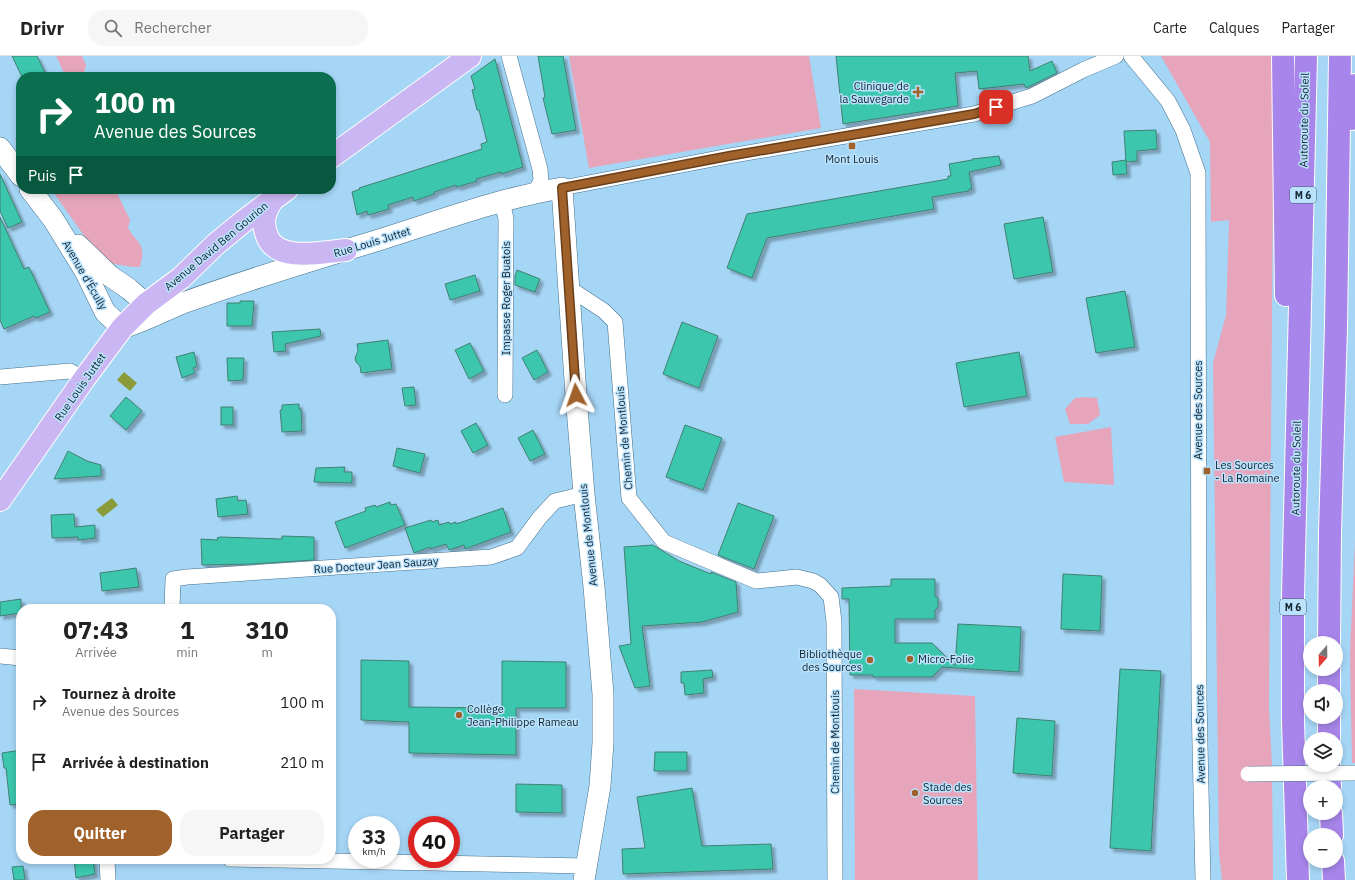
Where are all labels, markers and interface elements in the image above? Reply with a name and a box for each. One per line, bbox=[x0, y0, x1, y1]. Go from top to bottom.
search box bbox=[88, 10, 368, 46]
text: Drivr bbox=[20, 16, 64, 40]
icon: search bbox=[102, 17, 124, 39]
text: Rechercher bbox=[134, 18, 211, 37]
text: Carte bbox=[1153, 19, 1187, 37]
text: Calques bbox=[1209, 19, 1259, 37]
text: Partager bbox=[1281, 19, 1335, 37]
street label: Autoroute du Soleil bbox=[1296, 73, 1312, 167]
place label: Clinique de la Sauvegarde bbox=[840, 79, 909, 106]
text: 100 m bbox=[94, 84, 176, 121]
marker: Clinique de la Sauvegarde bbox=[912, 86, 924, 98]
icon: right bbox=[28, 88, 80, 140]
pin bbox=[979, 90, 1013, 124]
icon: arrive bbox=[985, 96, 1007, 118]
text: Avenue des Sources bbox=[94, 120, 257, 143]
marker: Mont Louis bbox=[847, 141, 857, 151]
place label: Mont Louis bbox=[825, 152, 879, 166]
icon: arrive bbox=[65, 164, 87, 186]
text: Puis bbox=[28, 166, 57, 185]
road number: M 6 bbox=[1290, 187, 1316, 203]
street label: Avenue David Ben Gourion bbox=[161, 199, 271, 293]
street label: Rue Louis Juttet bbox=[332, 224, 412, 260]
street label: Avenue d'Écully bbox=[59, 238, 111, 313]
street label: Impasse Roger Buatois bbox=[499, 241, 513, 355]
street label: Rue Louis Juttet bbox=[51, 350, 109, 424]
street label: Avenue des Sources bbox=[1191, 360, 1205, 460]
position arrow bbox=[555, 374, 597, 416]
street label: Chemin de Montlouis bbox=[612, 386, 636, 490]
street label: Autoroute du Soleil bbox=[1288, 421, 1304, 515]
place label: Les Sources - La Romaine bbox=[1215, 458, 1280, 485]
marker: Les Sources - La Romaine bbox=[1202, 466, 1212, 476]
street label: Avenue de Montlouis bbox=[576, 483, 600, 587]
street label: Rue Docteur Jean Sauzay bbox=[313, 554, 439, 576]
road number: M 6 bbox=[1280, 599, 1306, 615]
text: 07:43 bbox=[63, 614, 129, 646]
text: 1 bbox=[180, 614, 194, 646]
text: 310 bbox=[245, 614, 289, 646]
north arrow bbox=[1303, 636, 1343, 676]
map controls bbox=[1303, 636, 1343, 868]
text: Arrivée bbox=[75, 644, 117, 661]
text: min bbox=[176, 644, 198, 661]
text: m bbox=[261, 644, 273, 661]
place label: Bibliothèque des Sources bbox=[799, 647, 862, 674]
place label: Micro-Folie bbox=[918, 652, 974, 666]
marker: Micro-Folie bbox=[905, 654, 915, 664]
marker: Bibliothèque des Sources bbox=[865, 655, 875, 665]
text: Tournez à droite bbox=[62, 684, 176, 703]
street label: Avenue des Sources bbox=[1192, 684, 1208, 784]
button: sound bbox=[1303, 684, 1343, 724]
street label: Chemin de Montlouis bbox=[828, 690, 842, 794]
icon: right bbox=[28, 691, 50, 713]
text: 100 m bbox=[280, 693, 324, 712]
place label: Collège Jean-Philippe Rameau bbox=[467, 702, 579, 729]
text: Avenue des Sources bbox=[62, 703, 179, 720]
marker: Collège Jean-Philippe Rameau bbox=[454, 710, 464, 720]
button: layers bbox=[1303, 732, 1343, 772]
icon: arrive bbox=[28, 751, 50, 773]
text: Arrivée à destination bbox=[62, 753, 209, 772]
text: 210 m bbox=[280, 753, 324, 772]
place label: Stade des Sources bbox=[923, 780, 972, 807]
button: + bbox=[1303, 780, 1343, 820]
marker: Stade des Sources bbox=[910, 788, 920, 798]
button: Quitter bbox=[28, 810, 172, 856]
button: Partager bbox=[180, 810, 324, 856]
speed limit sign: 40 bbox=[408, 816, 460, 868]
text: 33 bbox=[362, 823, 386, 850]
button: − bbox=[1303, 828, 1343, 868]
text: km/h bbox=[362, 845, 386, 858]

